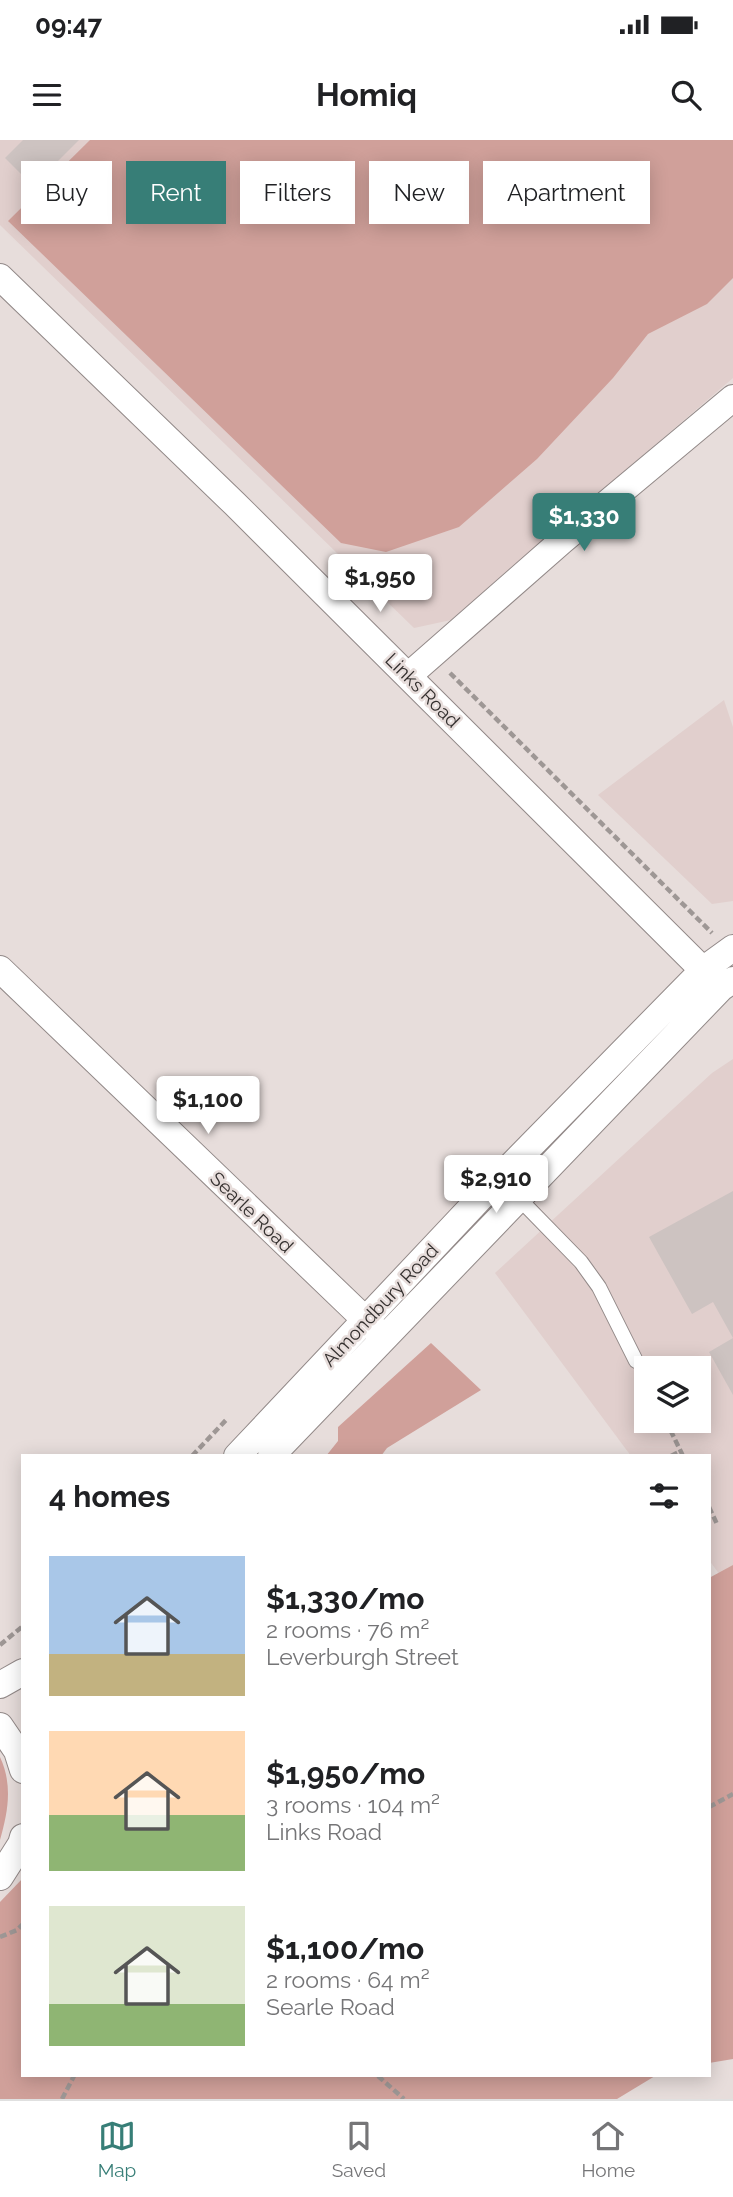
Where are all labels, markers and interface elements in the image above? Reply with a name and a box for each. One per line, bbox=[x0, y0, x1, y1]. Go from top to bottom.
text: 09:47 bbox=[35, 10, 102, 40]
icon: menu bbox=[28, 76, 66, 114]
text: Homiq bbox=[316, 76, 417, 113]
icon: search bbox=[667, 76, 705, 114]
chip: Buy bbox=[21, 161, 112, 224]
chip: Rent bbox=[126, 161, 226, 224]
chip: Filters bbox=[240, 161, 355, 224]
chip: New bbox=[369, 161, 469, 224]
chip: Apartment bbox=[483, 161, 650, 224]
pin: $1,330 bbox=[527, 494, 641, 553]
text: $1,330 bbox=[548, 502, 620, 529]
pin: $1,950 bbox=[323, 554, 437, 614]
text: $1,950 bbox=[344, 563, 416, 590]
street label: Links Road bbox=[381, 648, 465, 732]
pin: $1,100 bbox=[151, 1076, 265, 1136]
text: $1,100 bbox=[173, 1085, 243, 1112]
pin: $2,910 bbox=[439, 1156, 553, 1215]
text: $2,910 bbox=[460, 1164, 532, 1191]
street label: Searle Road bbox=[206, 1167, 298, 1257]
street label: Almondbury Road bbox=[318, 1239, 442, 1371]
map controls bbox=[634, 1356, 711, 1433]
button: layers bbox=[634, 1356, 711, 1433]
icon: filters bbox=[645, 1477, 683, 1515]
text: 4 homes bbox=[49, 1479, 170, 1514]
text: $1,330/mo bbox=[266, 1581, 424, 1616]
icon: home bbox=[105, 1584, 189, 1668]
text: 2 rooms · 76 m² bbox=[266, 1616, 429, 1643]
text: Leverburgh Street bbox=[266, 1643, 459, 1670]
text: $1,950/mo bbox=[266, 1756, 425, 1791]
icon: home bbox=[105, 1759, 189, 1843]
text: 3 rooms · 104 m² bbox=[266, 1791, 440, 1818]
text: Links Road bbox=[266, 1818, 382, 1845]
text: $1,100/mo bbox=[266, 1931, 424, 1966]
icon: home bbox=[105, 1934, 189, 2018]
text: 2 rooms · 64 m² bbox=[266, 1966, 430, 1993]
text: Searle Road bbox=[266, 1993, 395, 2020]
tab: Map bbox=[98, 2117, 136, 2181]
tab: Saved bbox=[332, 2117, 386, 2181]
tab: Home bbox=[581, 2117, 635, 2181]

